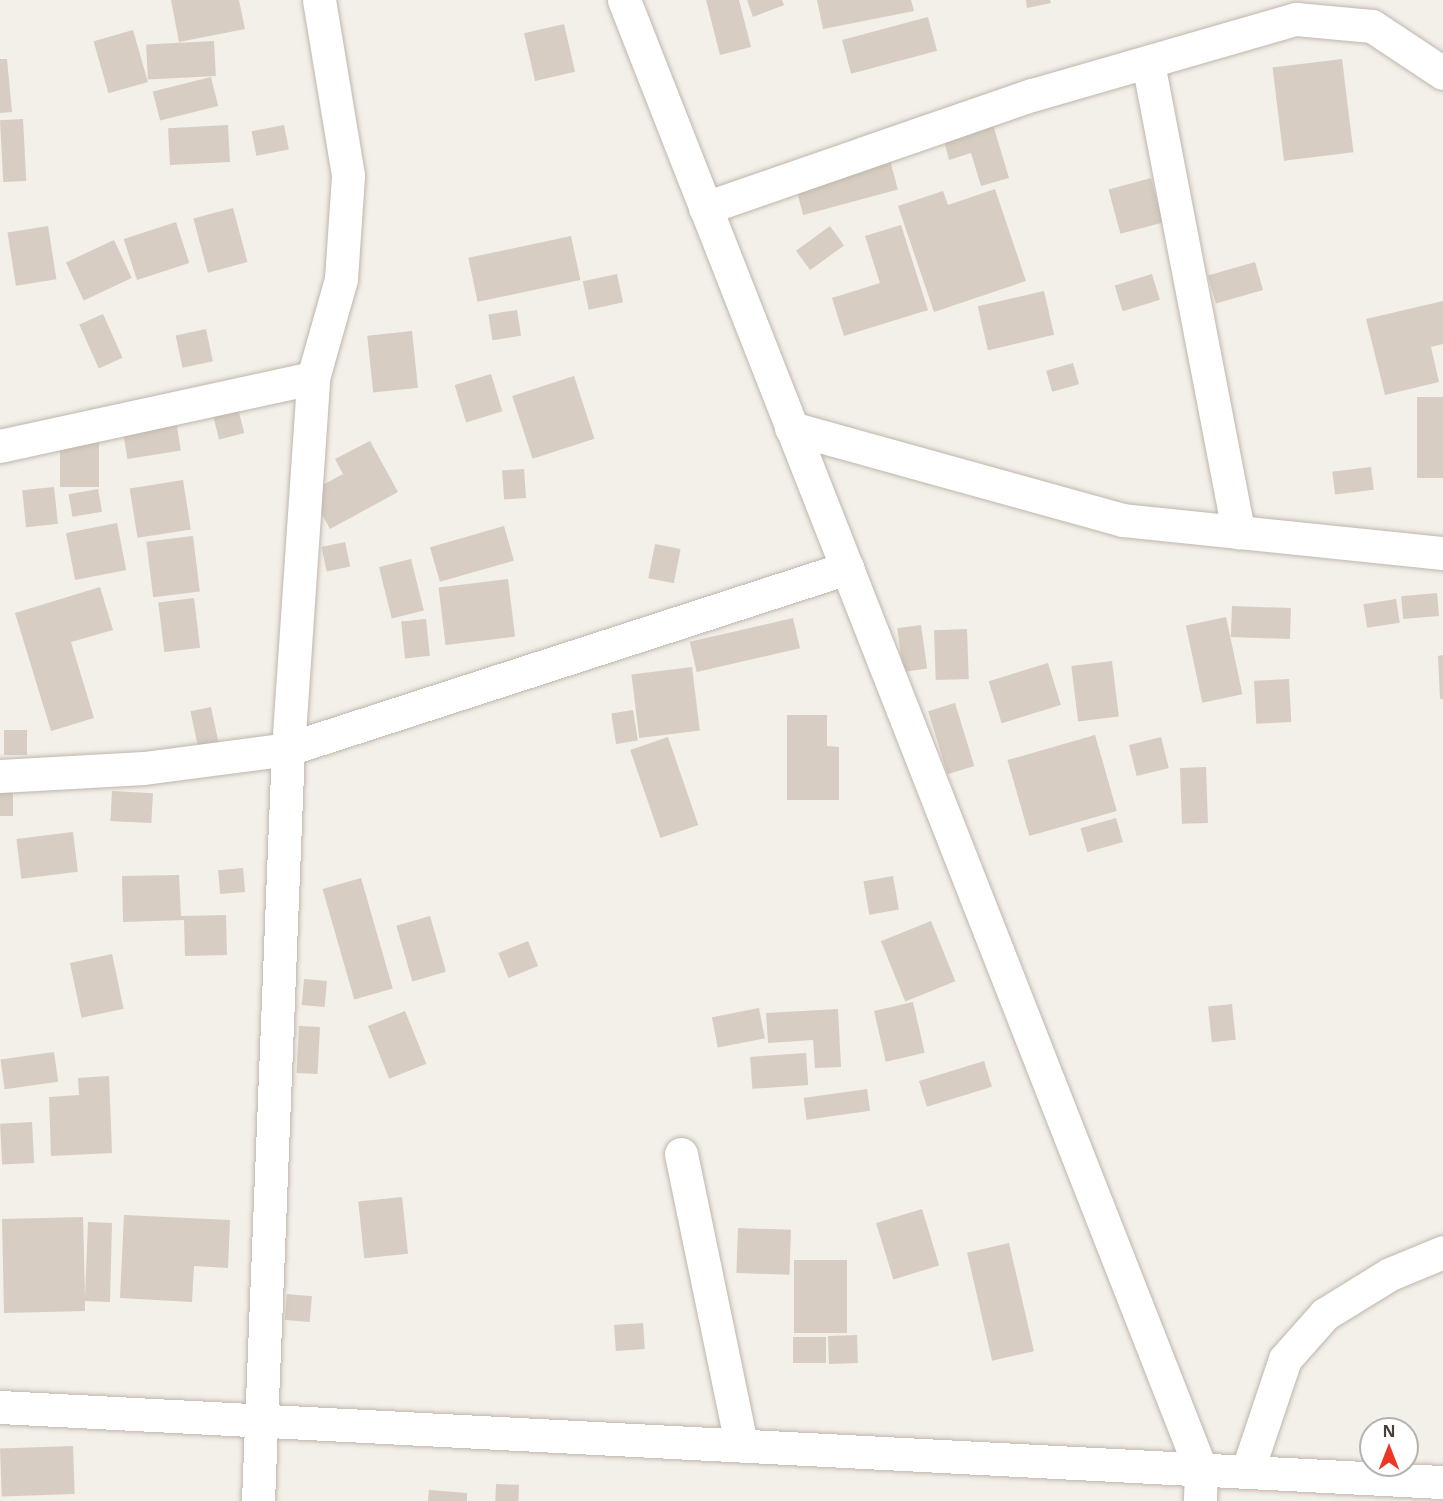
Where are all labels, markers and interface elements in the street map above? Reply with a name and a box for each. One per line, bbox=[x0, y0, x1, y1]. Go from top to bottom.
north arrow bbox=[1359, 1417, 1419, 1477]
text: N bbox=[1382, 1420, 1396, 1442]

